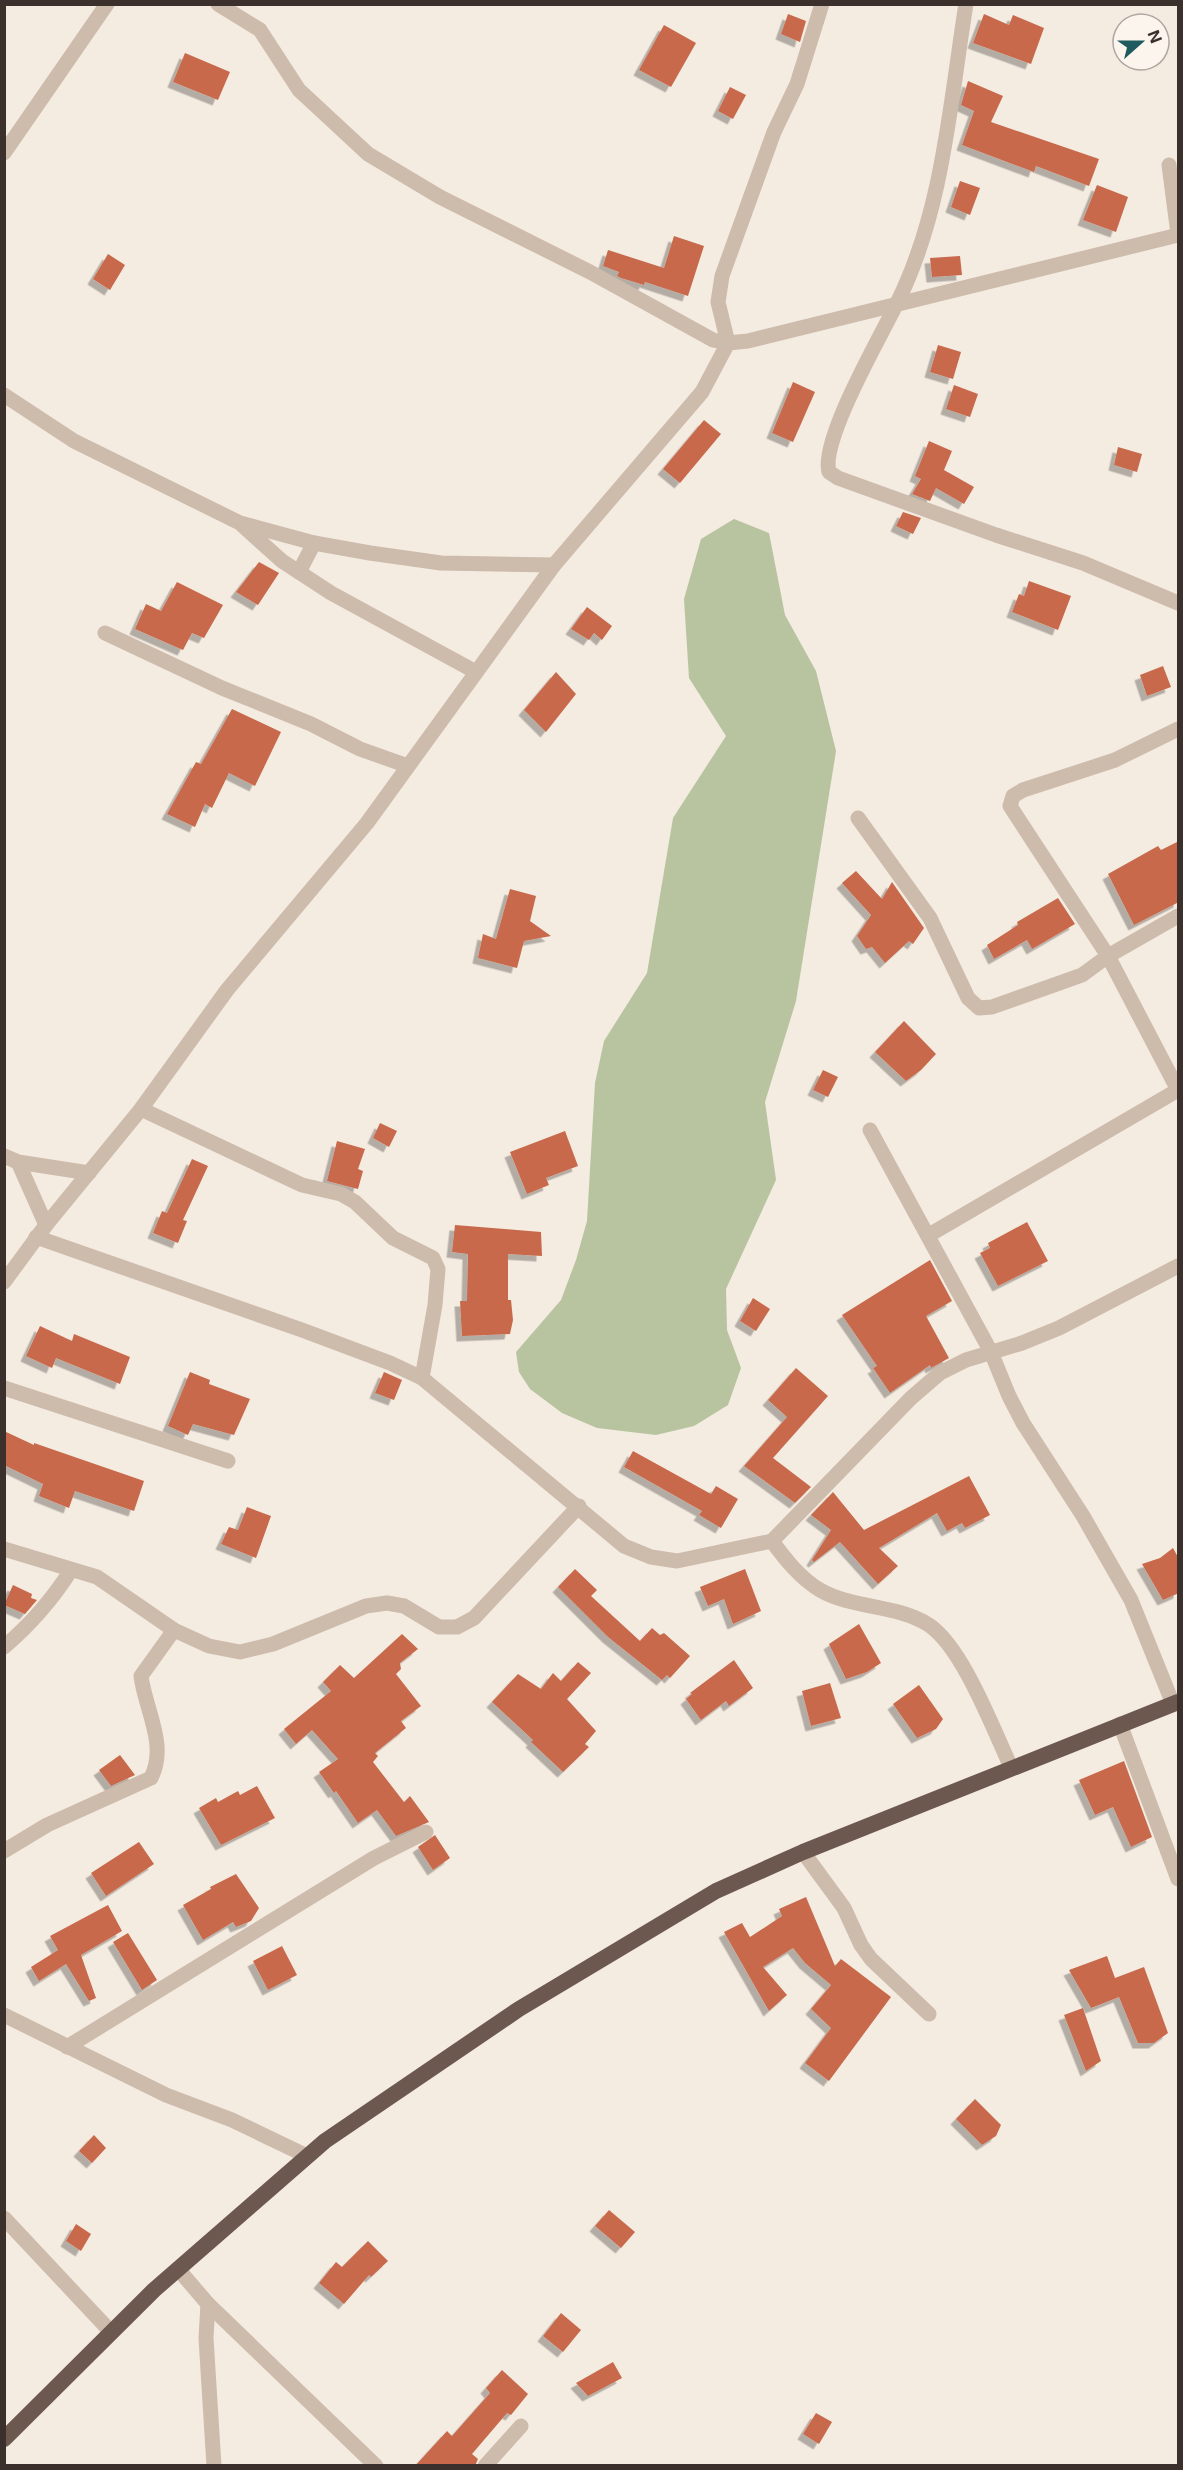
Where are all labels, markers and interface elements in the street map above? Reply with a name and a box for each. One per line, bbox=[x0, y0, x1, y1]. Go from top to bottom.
north arrow bbox=[1111, 12, 1171, 72]
text: N bbox=[1143, 27, 1167, 46]

